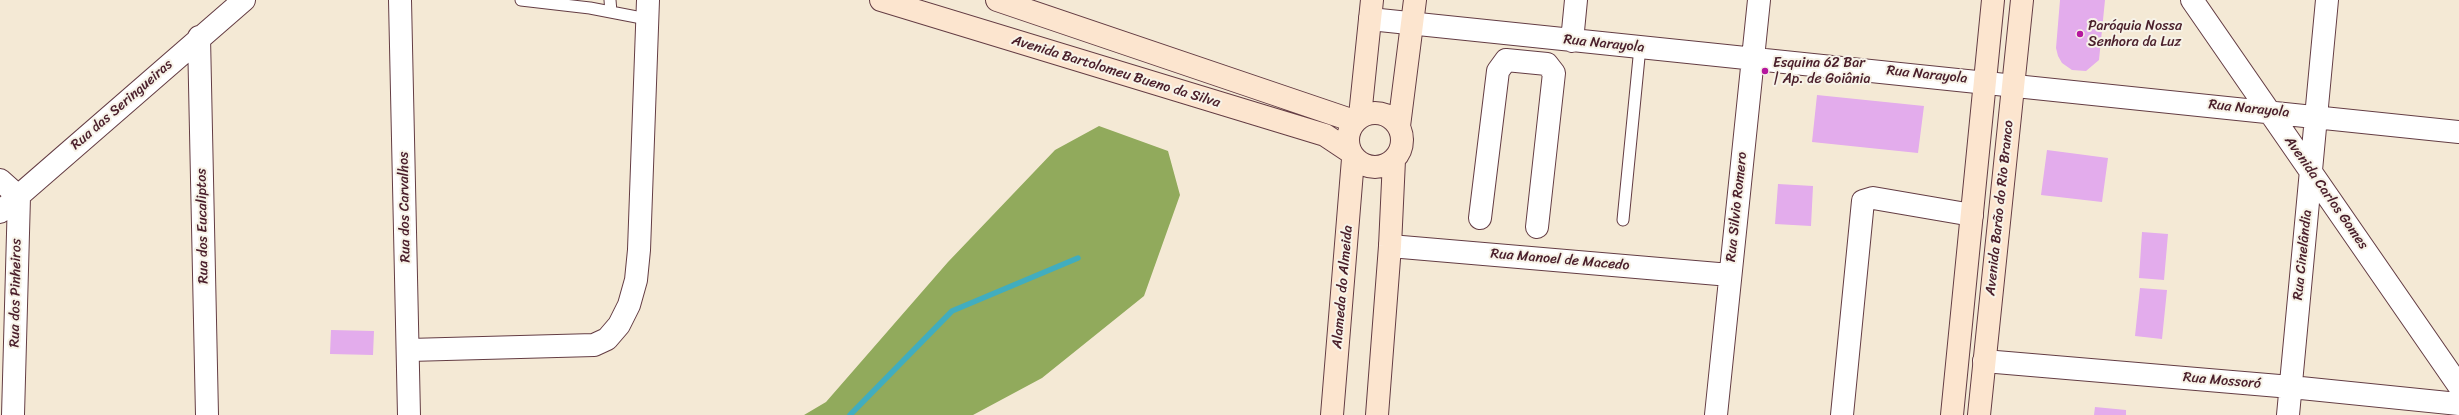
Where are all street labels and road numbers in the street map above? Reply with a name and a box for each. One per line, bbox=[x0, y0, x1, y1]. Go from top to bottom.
street label: Rua Narayola bbox=[1563, 31, 1645, 57]
street label: Avenida Bartolomeu Bueno da Silva bbox=[1010, 32, 1222, 112]
street label: Rua das Seringueiras bbox=[68, 56, 176, 154]
street label: Rua Narayola bbox=[1886, 62, 1968, 88]
street label: Rua Narayola bbox=[2208, 96, 2290, 122]
street label: Avenida Barão do Rio Branco bbox=[1982, 119, 2018, 297]
street label: Avenida Carlos Gomes bbox=[2281, 133, 2371, 253]
street label: Rua dos Carvalhos bbox=[396, 151, 414, 263]
street label: Rua Silvio Romero bbox=[1723, 151, 1751, 263]
street label: Rua dos Eucaliptos bbox=[194, 168, 212, 284]
street label: Rua Cinelândia bbox=[2290, 209, 2316, 301]
street label: Alameda do Almeida bbox=[1329, 225, 1357, 349]
street label: Rua dos Pinheiros bbox=[7, 238, 25, 348]
street label: Rua Manoel de Macedo bbox=[1490, 246, 1630, 274]
street label: Rua Mossoró bbox=[2182, 369, 2262, 393]

